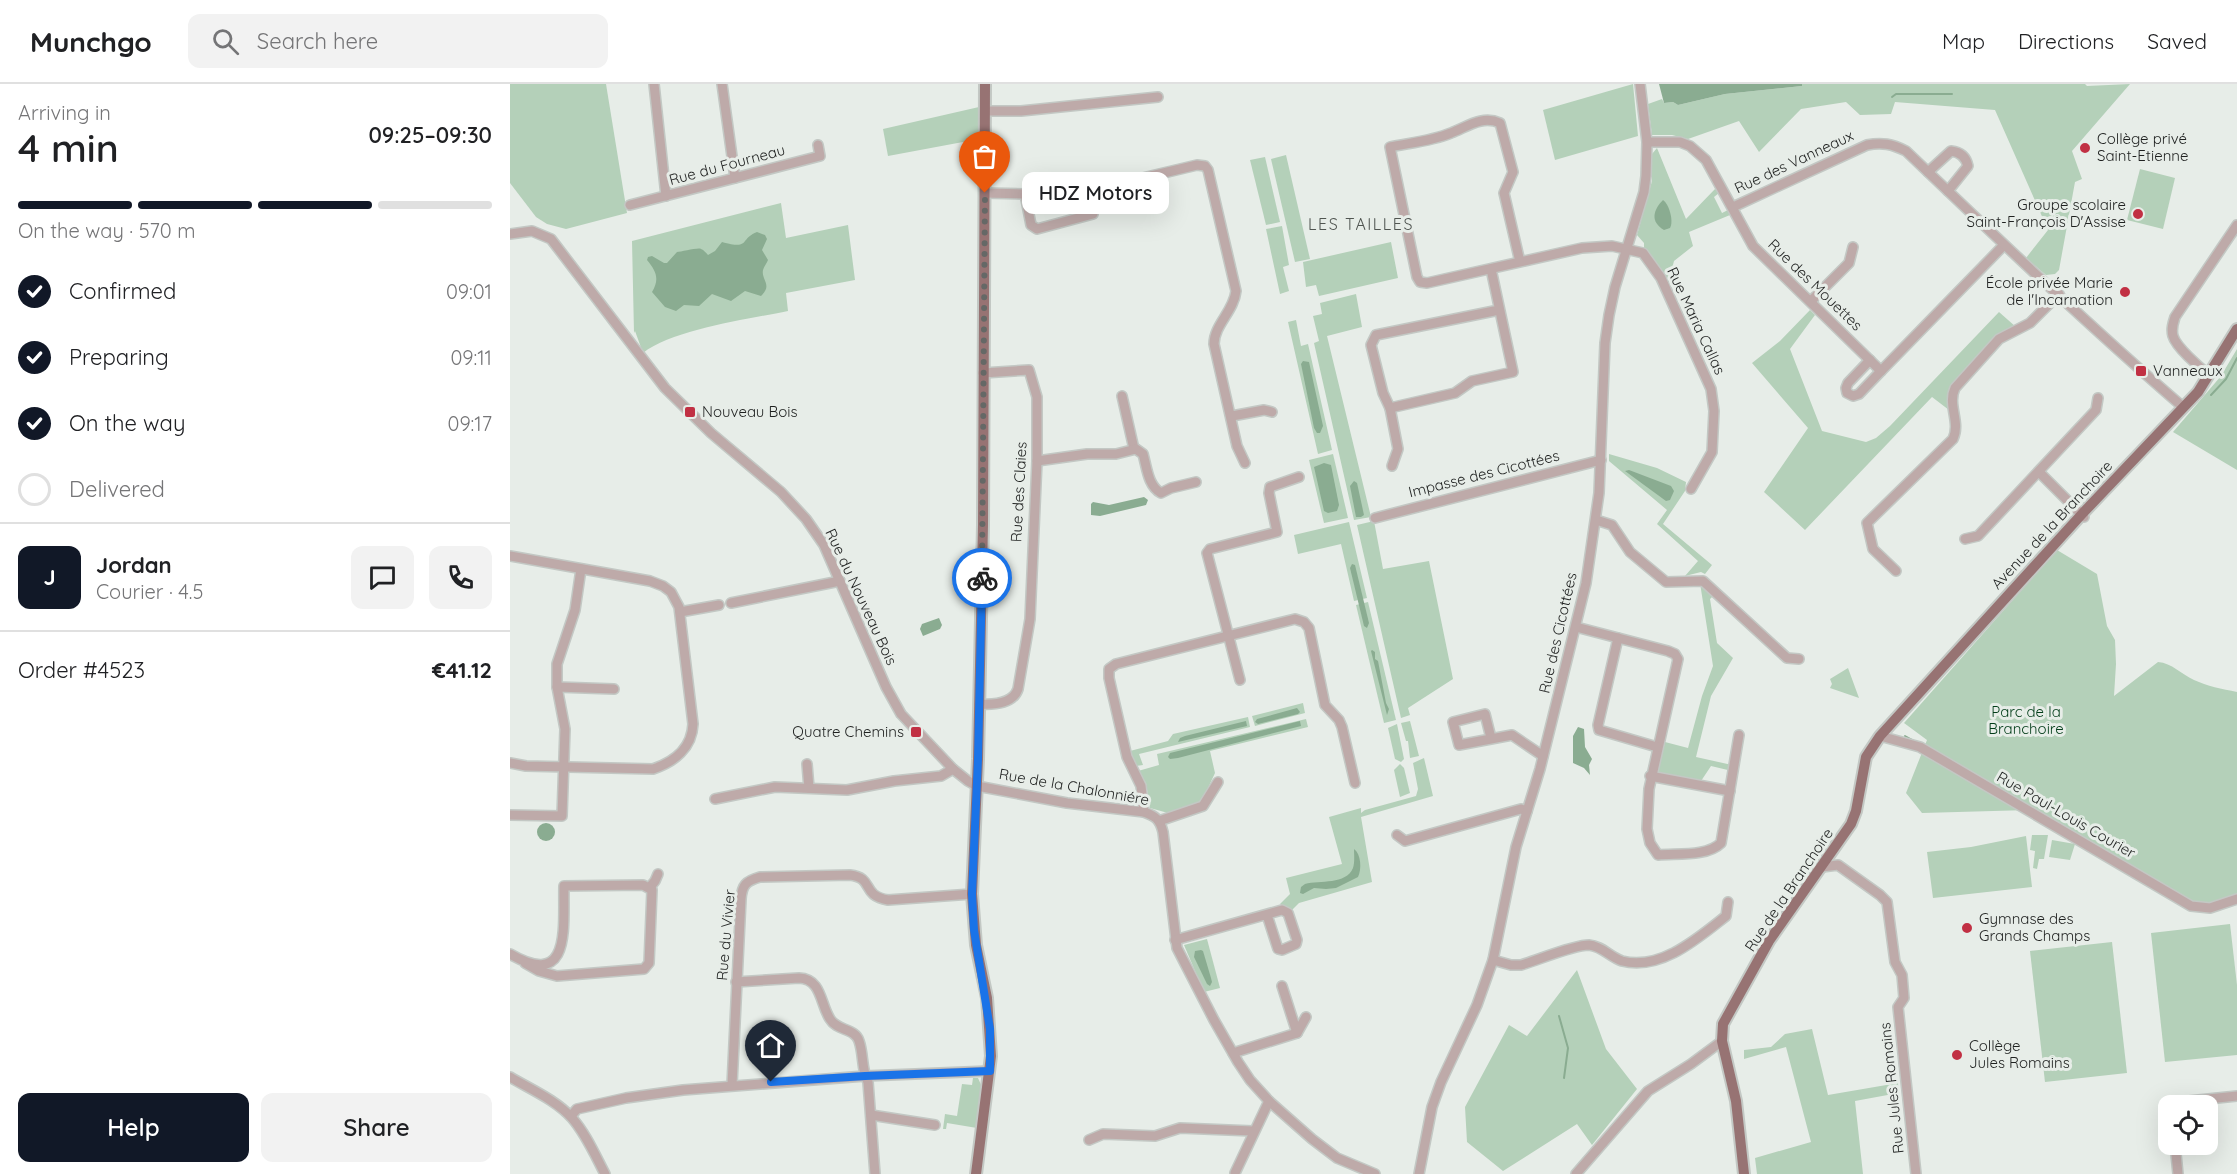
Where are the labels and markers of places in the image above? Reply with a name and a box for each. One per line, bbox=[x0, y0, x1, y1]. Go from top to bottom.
place label: Collège privé Saint-Etienne bbox=[2097, 129, 2188, 165]
pin bbox=[959, 131, 1010, 193]
marker: Collège privé Saint-Etienne bbox=[2078, 141, 2092, 155]
callout: HDZ Motors bbox=[1021, 172, 1168, 214]
place label: Groupe scolaire Saint-François D'Assise bbox=[1967, 195, 2126, 231]
marker: Groupe scolaire Saint-François D'Assise bbox=[2131, 207, 2145, 221]
place label: École privée Marie de l'Incarnation bbox=[1986, 273, 2113, 309]
marker: École privée Marie de l'Incarnation bbox=[2118, 285, 2132, 299]
place label: Vanneaux bbox=[2153, 361, 2222, 380]
marker: Vanneaux bbox=[2134, 364, 2148, 378]
place label: Nouveau Bois bbox=[702, 402, 798, 421]
marker: Nouveau Bois bbox=[683, 405, 697, 419]
place label: Quatre Chemins bbox=[792, 722, 904, 741]
marker: Quatre Chemins bbox=[909, 725, 923, 739]
place label: Gymnase des Grands Champs bbox=[1979, 909, 2090, 945]
marker: Gymnase des Grands Champs bbox=[1960, 921, 1974, 935]
pin bbox=[745, 1020, 796, 1082]
place label: Collège Jules Romains bbox=[1969, 1036, 2070, 1072]
marker: Collège Jules Romains bbox=[1950, 1048, 1964, 1062]

